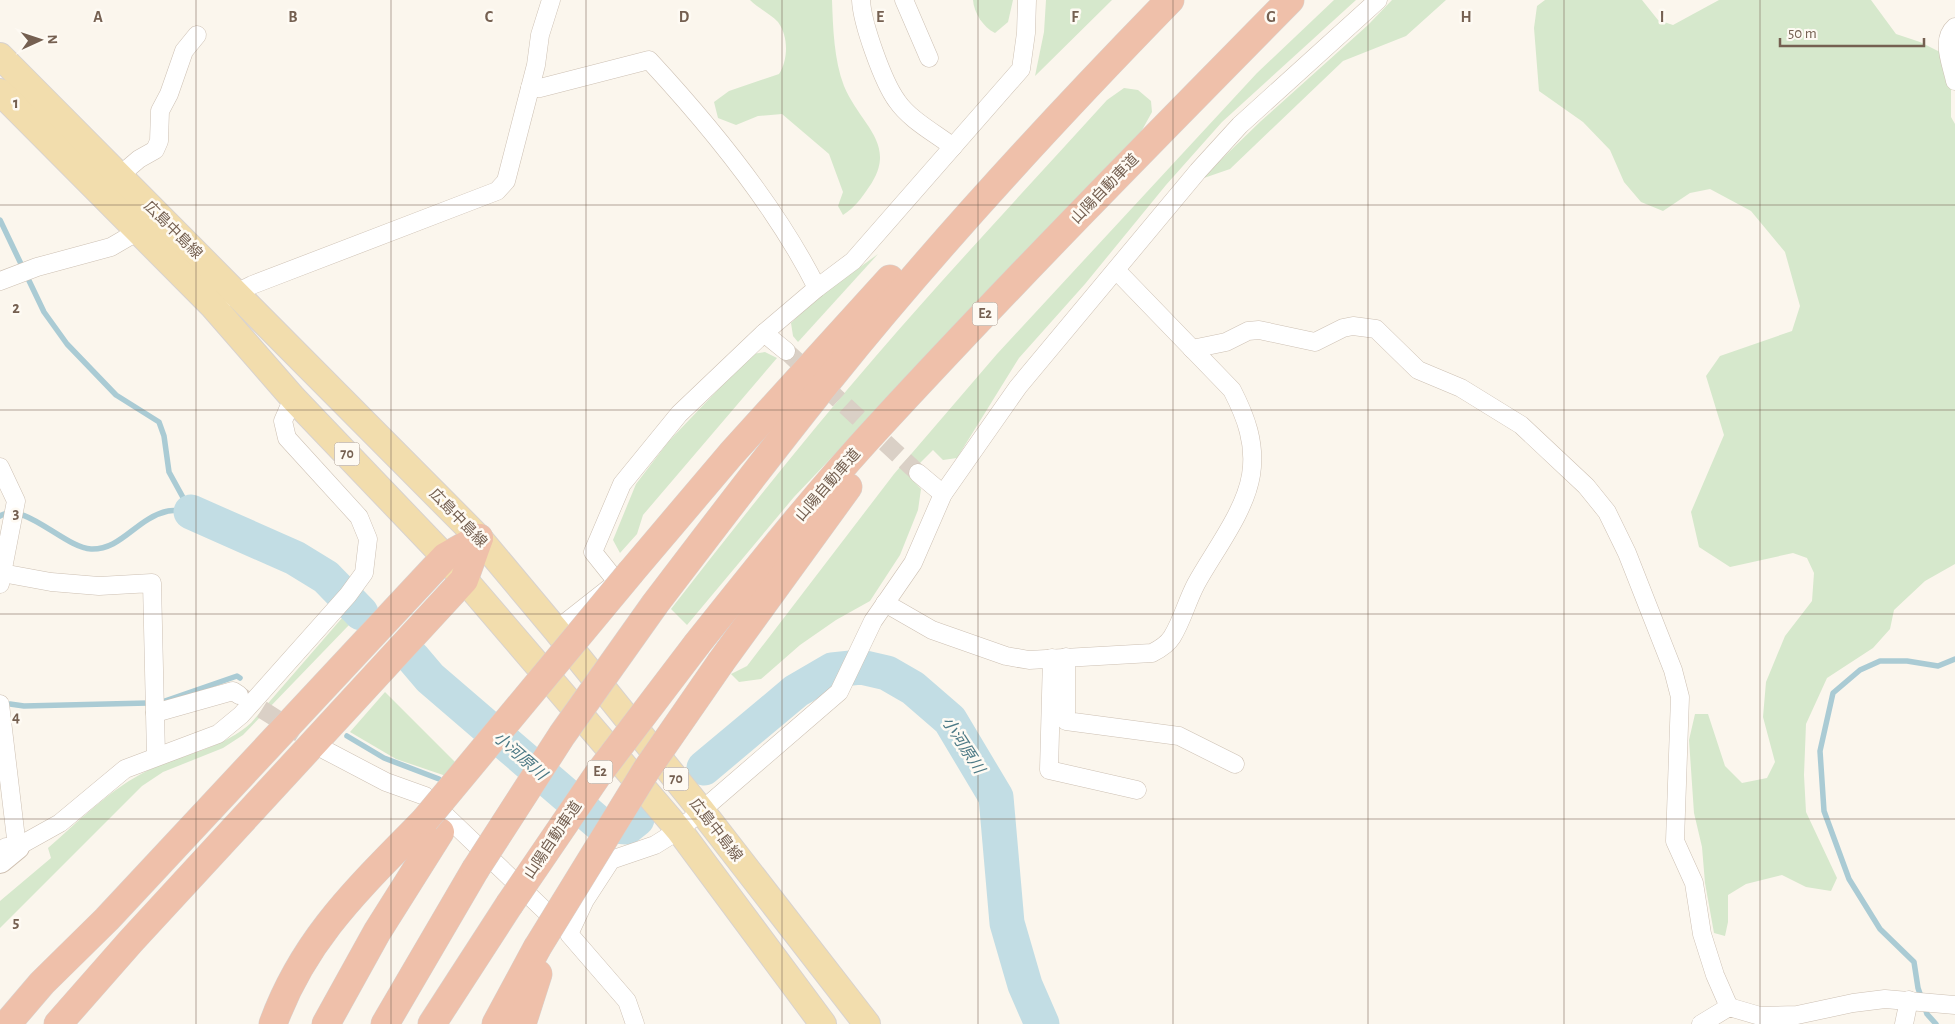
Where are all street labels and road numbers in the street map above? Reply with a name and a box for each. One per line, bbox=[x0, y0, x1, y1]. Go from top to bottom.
street label: 山陽自動車道 bbox=[1068, 151, 1142, 227]
street label: 広島中島線 bbox=[141, 197, 206, 262]
road number: E2 bbox=[972, 302, 998, 326]
road number: 70 bbox=[334, 442, 360, 466]
street label: 山陽自動車道 bbox=[792, 445, 863, 524]
street label: 広島中島線 bbox=[427, 485, 490, 550]
road number: E2 bbox=[588, 760, 612, 784]
road number: 70 bbox=[664, 768, 688, 791]
street label: 広島中島線 bbox=[687, 795, 746, 864]
street label: 山陽自動車道 bbox=[521, 798, 584, 882]

